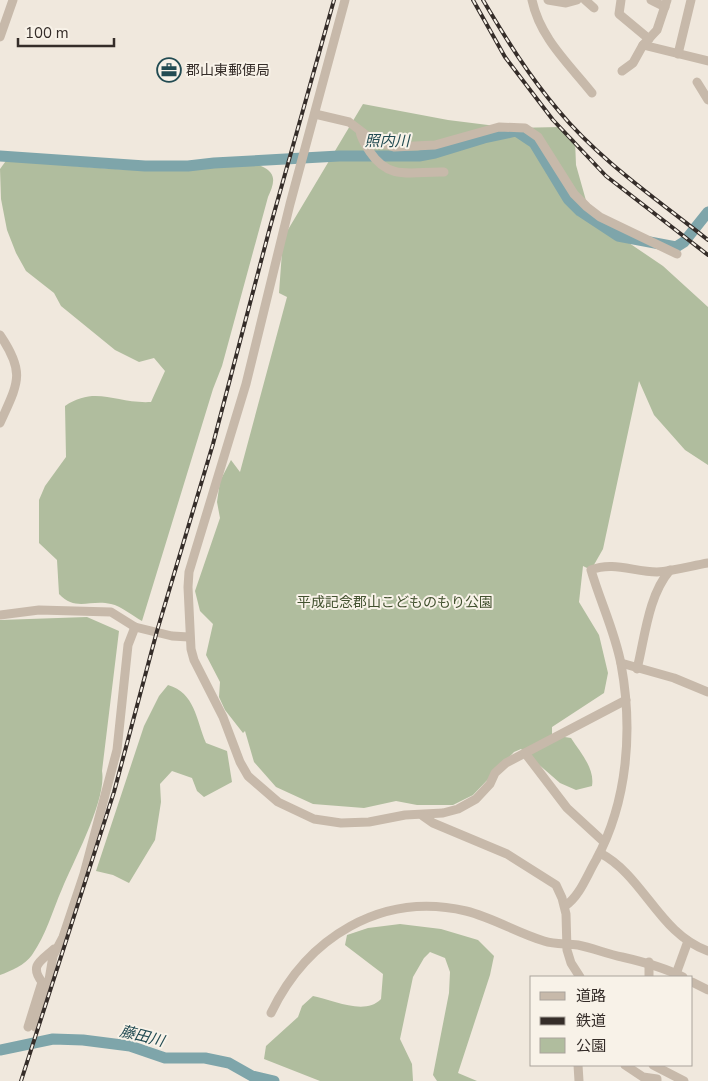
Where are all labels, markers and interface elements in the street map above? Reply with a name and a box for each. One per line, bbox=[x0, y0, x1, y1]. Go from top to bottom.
scale bar bbox=[18, 15, 114, 47]
text: 100 m bbox=[25, 23, 69, 43]
office icon: 郡山東郵便局 bbox=[156, 57, 182, 83]
place label: 郡山東郵便局 bbox=[186, 61, 270, 80]
water label: 照内川 bbox=[364, 131, 411, 151]
park label: 平成記念郡山こどものもり公園 bbox=[297, 593, 493, 612]
legend bbox=[530, 976, 693, 1066]
text: 道路 bbox=[576, 986, 606, 1006]
text: 鉄道 bbox=[576, 1011, 606, 1031]
water label: 藤田川 bbox=[118, 1021, 168, 1052]
text: 公園 bbox=[576, 1036, 606, 1056]

